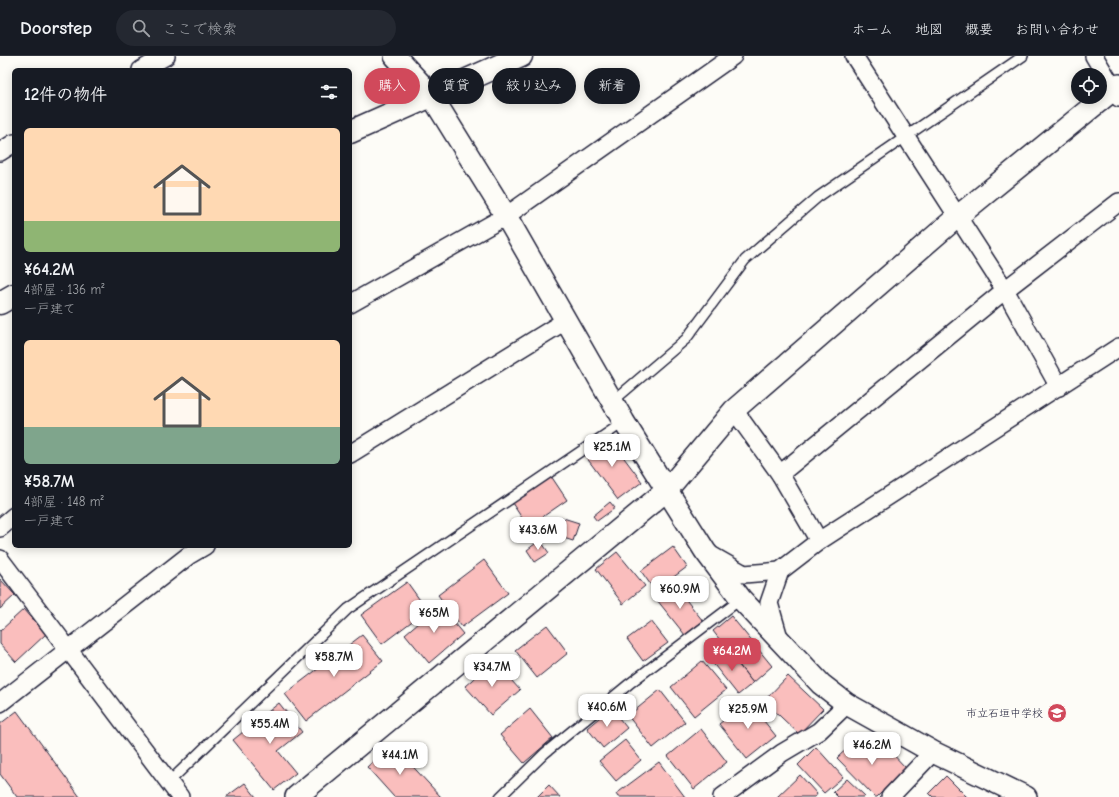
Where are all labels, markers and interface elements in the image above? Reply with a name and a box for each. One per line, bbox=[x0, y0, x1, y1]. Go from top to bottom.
search box bbox=[116, 10, 396, 46]
text: Doorstep bbox=[20, 17, 92, 39]
icon: search bbox=[130, 17, 152, 39]
text: ここで検索 bbox=[162, 20, 237, 38]
text: ホーム bbox=[852, 21, 893, 38]
text: 地図 bbox=[915, 21, 943, 38]
text: 概要 bbox=[965, 21, 993, 38]
text: お問い合わせ bbox=[1015, 21, 1099, 38]
chip: 購入 bbox=[364, 68, 420, 104]
chip: 賃貸 bbox=[428, 68, 484, 104]
chip: 絞り込み bbox=[492, 68, 576, 104]
chip: 新着 bbox=[584, 68, 640, 104]
map controls bbox=[1071, 68, 1107, 104]
button: locate bbox=[1071, 68, 1107, 104]
icon: filters bbox=[318, 81, 340, 103]
text: 12件の物件 bbox=[24, 85, 107, 104]
icon: home bbox=[146, 154, 218, 226]
text: ¥64.2M bbox=[24, 260, 74, 279]
text: 4部屋 · 136 m² bbox=[24, 282, 104, 297]
text: 一戸建て bbox=[24, 301, 76, 316]
icon: home bbox=[146, 366, 218, 438]
pin: ¥25.1M bbox=[579, 434, 645, 468]
text: ¥25.1M bbox=[593, 439, 631, 454]
text: ¥58.7M bbox=[24, 472, 75, 491]
text: 4部屋 · 148 m² bbox=[24, 494, 104, 509]
text: 一戸建て bbox=[24, 513, 76, 528]
pin: ¥43.6M bbox=[505, 517, 571, 551]
text: ¥43.6M bbox=[519, 522, 557, 537]
pin: ¥60.9M bbox=[647, 576, 713, 610]
text: ¥60.9M bbox=[660, 581, 700, 596]
pin: ¥65M bbox=[410, 600, 458, 634]
text: ¥65M bbox=[419, 605, 449, 620]
pin: ¥64.2M bbox=[699, 638, 765, 672]
text: ¥64.2M bbox=[713, 643, 751, 658]
pin: ¥58.7M bbox=[301, 644, 367, 678]
text: ¥58.7M bbox=[315, 649, 353, 664]
pin: ¥34.7M bbox=[459, 654, 525, 688]
text: ¥34.7M bbox=[473, 659, 511, 674]
pin: ¥40.6M bbox=[574, 694, 640, 728]
pin: ¥25.9M bbox=[715, 696, 781, 730]
text: ¥40.6M bbox=[587, 699, 627, 714]
text: ¥25.9M bbox=[728, 701, 768, 716]
school or university icon: 市立石垣中学校 bbox=[1046, 702, 1068, 724]
place label: 市立石垣中学校 bbox=[966, 707, 1043, 720]
pin: ¥55.4M bbox=[237, 711, 303, 745]
text: ¥55.4M bbox=[250, 716, 290, 731]
pin: ¥46.2M bbox=[839, 732, 905, 766]
text: ¥46.2M bbox=[853, 737, 891, 752]
pin: ¥44.1M bbox=[367, 742, 433, 776]
text: ¥44.1M bbox=[382, 747, 418, 762]

